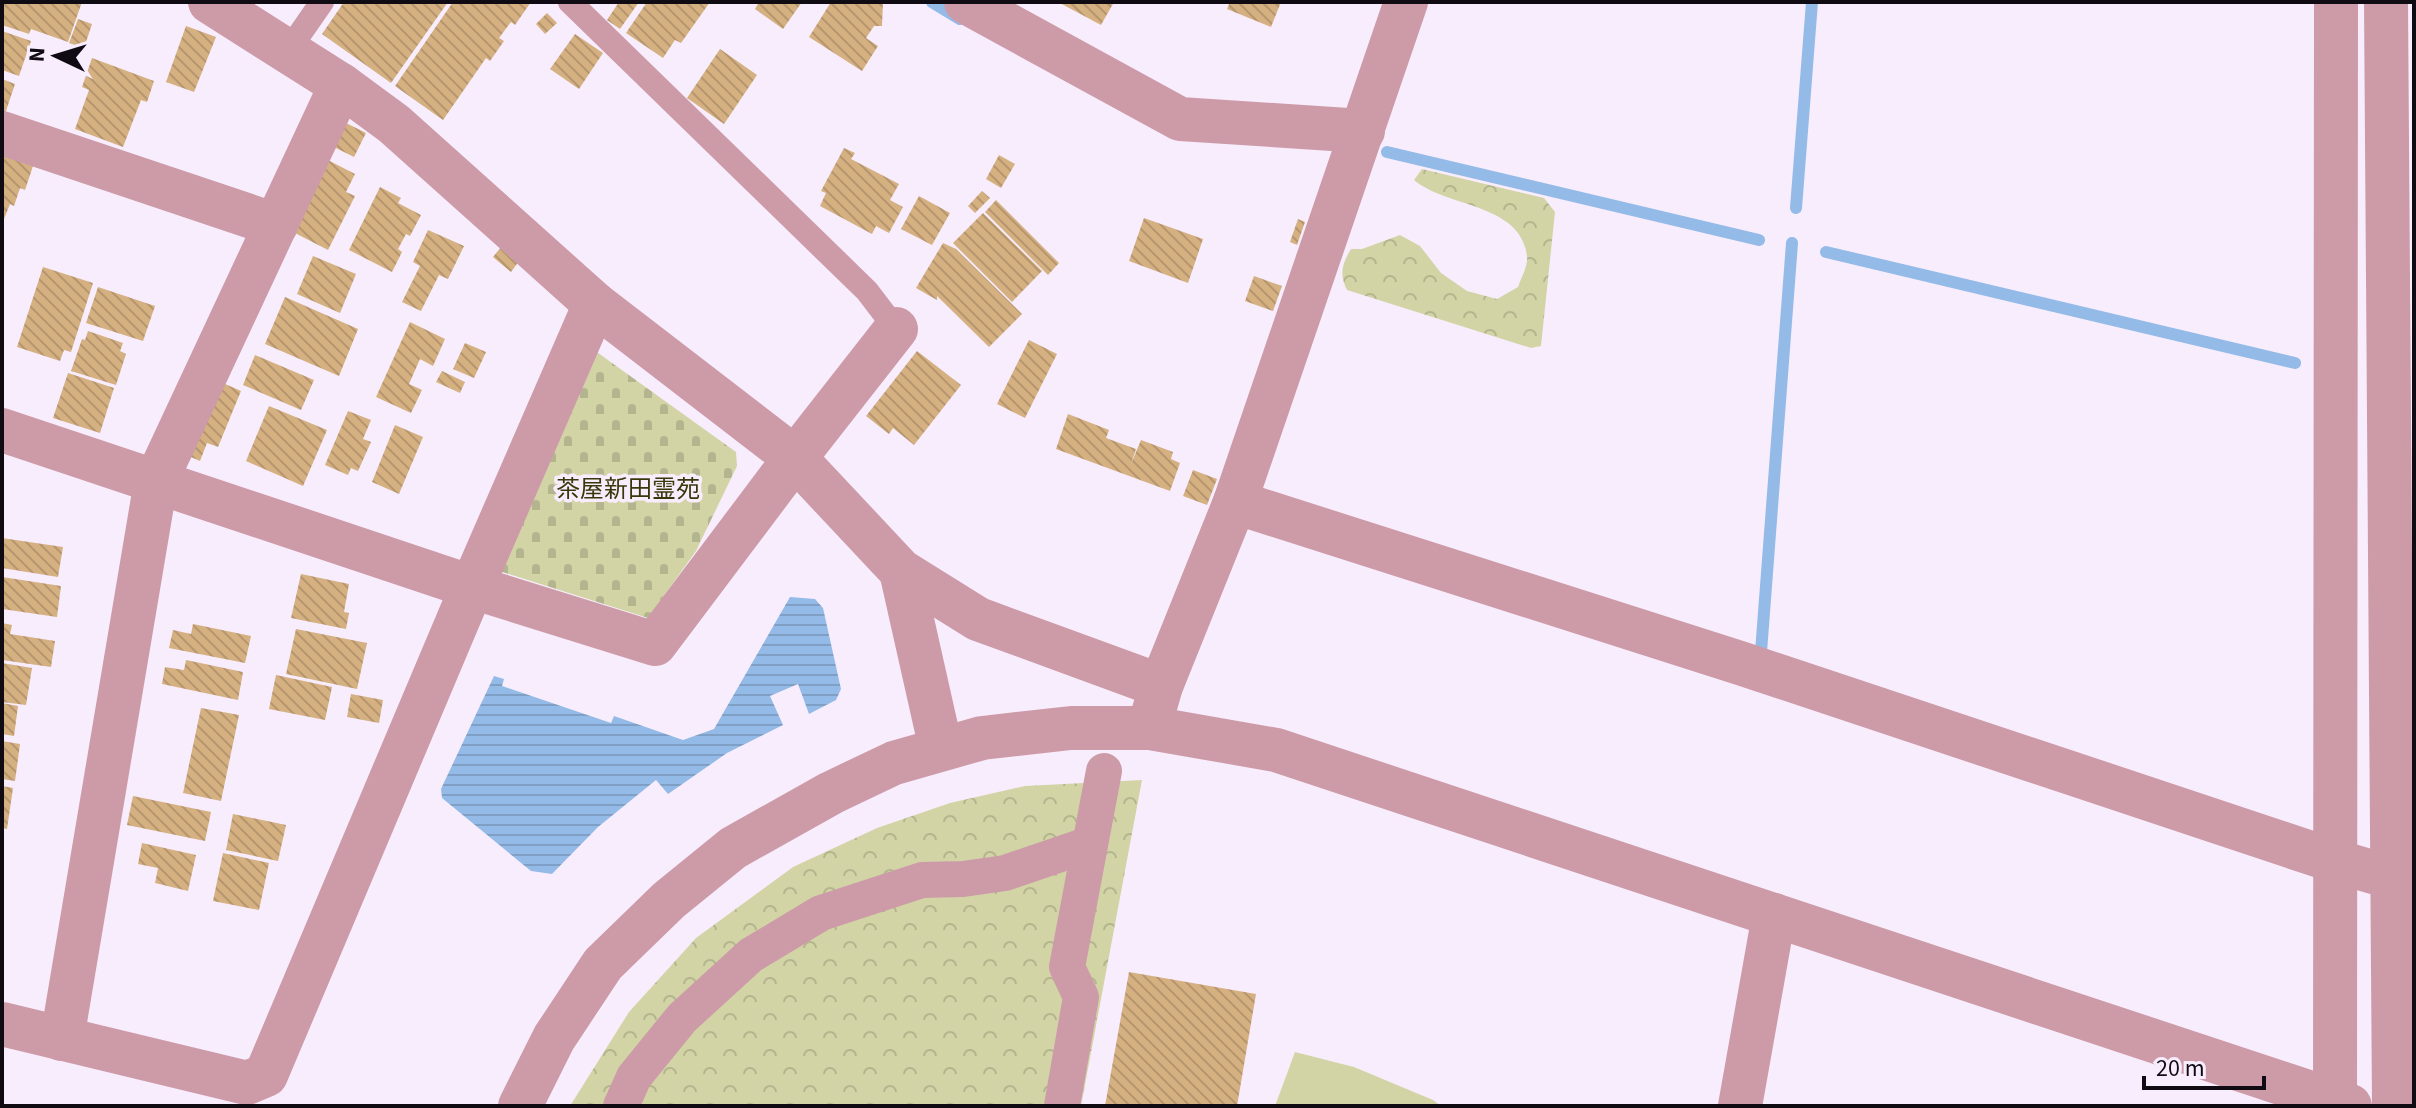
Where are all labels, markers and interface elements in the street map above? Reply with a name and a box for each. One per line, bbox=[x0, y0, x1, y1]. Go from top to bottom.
north arrow bbox=[16, 16, 96, 96]
text: N bbox=[21, 46, 54, 63]
park label: 茶屋新田霊苑 bbox=[556, 472, 700, 507]
scale bar bbox=[2144, 1040, 2264, 1090]
text: 20 m bbox=[2156, 1051, 2205, 1086]

